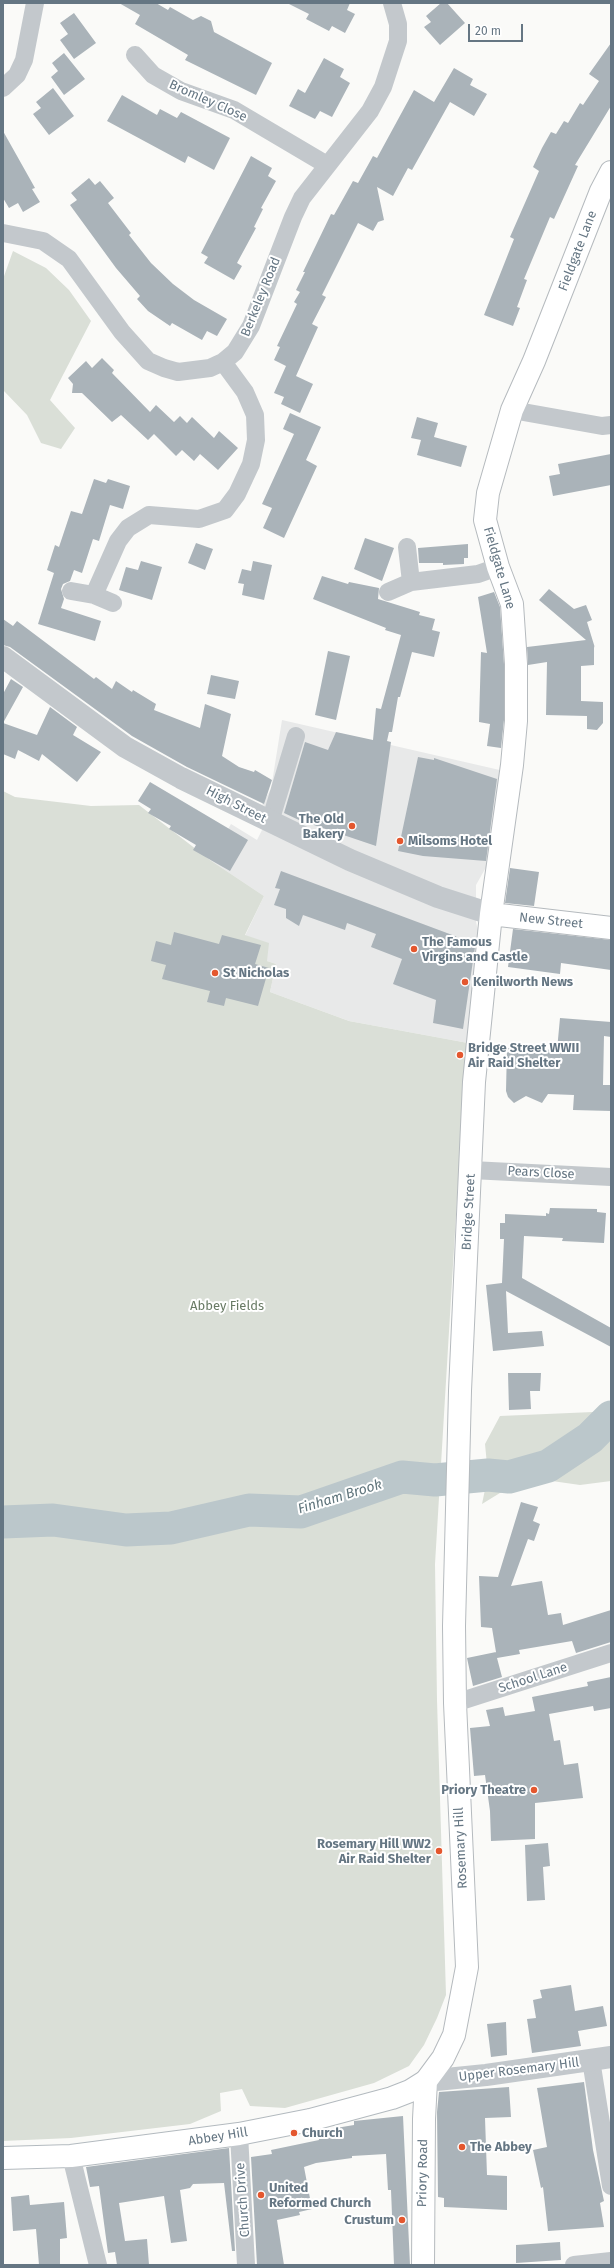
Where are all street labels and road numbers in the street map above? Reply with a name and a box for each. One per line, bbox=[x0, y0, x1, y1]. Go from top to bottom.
street label: Bromley Close bbox=[167, 77, 249, 125]
street label: Fieldgate Lane bbox=[556, 209, 600, 293]
street label: Berkeley Road bbox=[238, 255, 284, 339]
street label: Fieldgate Lane bbox=[480, 525, 518, 611]
street label: High Street bbox=[203, 783, 269, 827]
street label: New Street bbox=[518, 910, 584, 932]
street label: Pears Close bbox=[507, 1163, 575, 1183]
street label: Bridge Street bbox=[459, 1173, 479, 1251]
street label: School Lane bbox=[497, 1660, 569, 1696]
street label: Rosemary Hill bbox=[451, 1807, 471, 1889]
street label: Upper Rosemary Hill bbox=[458, 2055, 580, 2085]
street label: Abbey Hill bbox=[187, 2125, 249, 2149]
street label: Priory Road bbox=[415, 2139, 431, 2207]
street label: Church Drive bbox=[233, 2162, 253, 2238]

